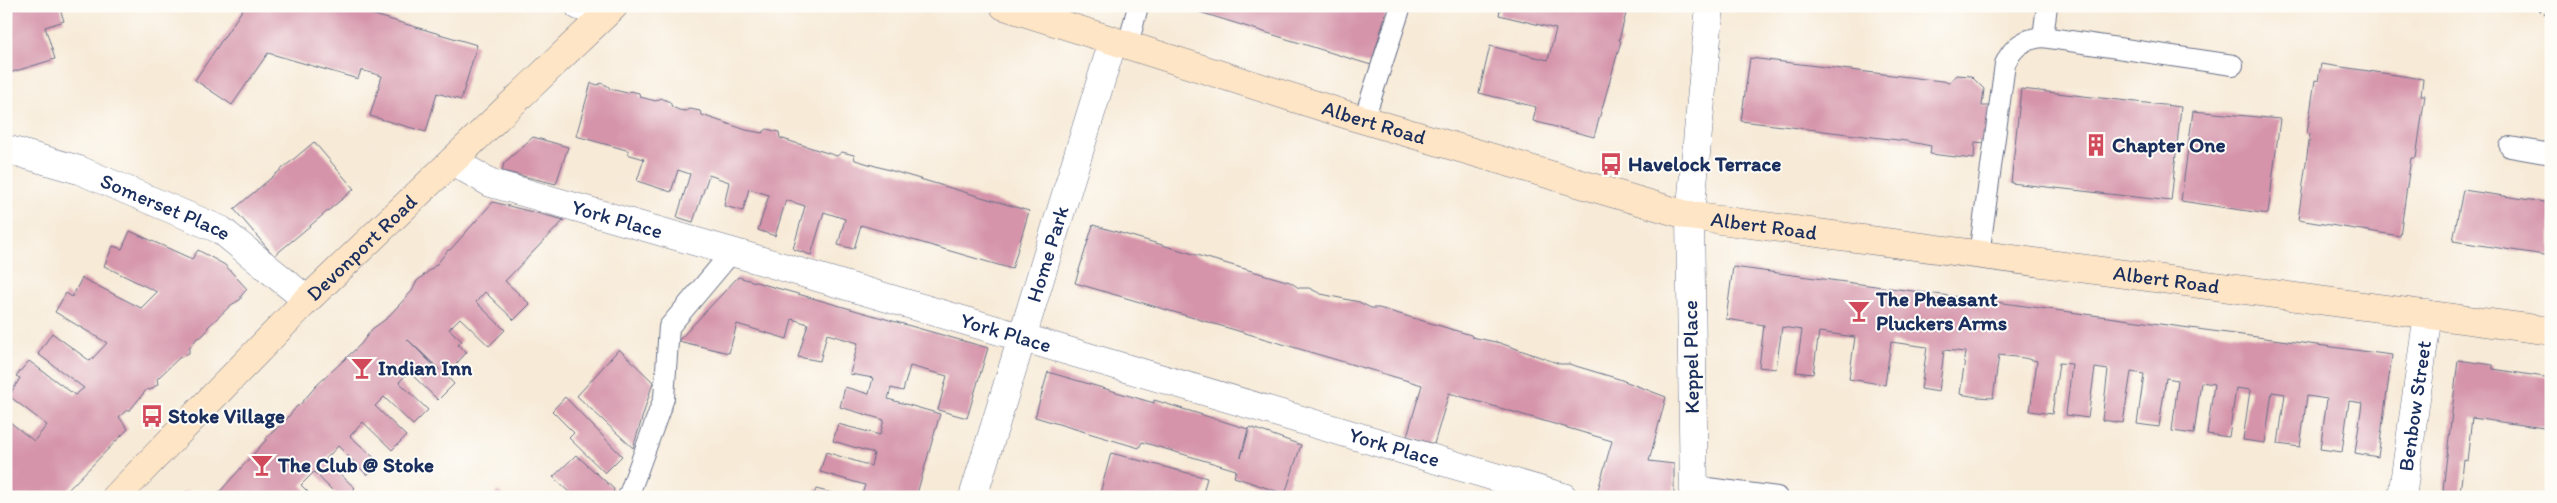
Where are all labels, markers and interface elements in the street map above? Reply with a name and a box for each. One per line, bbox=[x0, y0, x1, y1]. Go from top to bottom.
street label: Albert Road bbox=[1319, 95, 1429, 149]
building icon: Chapter One bbox=[2083, 132, 2109, 158]
place label: Chapter One bbox=[2112, 132, 2226, 158]
bus stop icon: Havelock Terrace bbox=[1598, 151, 1624, 177]
place label: Havelock Terrace bbox=[1628, 151, 1781, 176]
street label: Somerset Place bbox=[97, 168, 237, 245]
street label: Devonport Road bbox=[301, 188, 422, 306]
street label: York Place bbox=[569, 194, 666, 244]
street label: Home Park bbox=[1021, 203, 1074, 305]
street label: Albert Road bbox=[1709, 206, 1819, 245]
street label: Albert Road bbox=[2112, 260, 2221, 299]
place label: The Pheasant Pluckers Arms bbox=[1875, 286, 2007, 335]
bar icon: The Pheasant Pluckers Arms bbox=[1846, 298, 1872, 324]
street label: Keppel Place bbox=[1677, 300, 1704, 414]
street label: York Place bbox=[958, 307, 1054, 357]
street label: Benbow Street bbox=[2393, 339, 2436, 473]
bar icon: Indian Inn bbox=[349, 355, 375, 381]
place label: Indian Inn bbox=[378, 355, 473, 380]
bus stop icon: Stoke Village bbox=[139, 403, 165, 429]
place label: Stoke Village bbox=[168, 403, 285, 429]
street label: York Place bbox=[1346, 422, 1443, 472]
bar icon: The Club @ Stoke bbox=[249, 452, 275, 478]
place label: The Club @ Stoke bbox=[277, 452, 434, 477]

